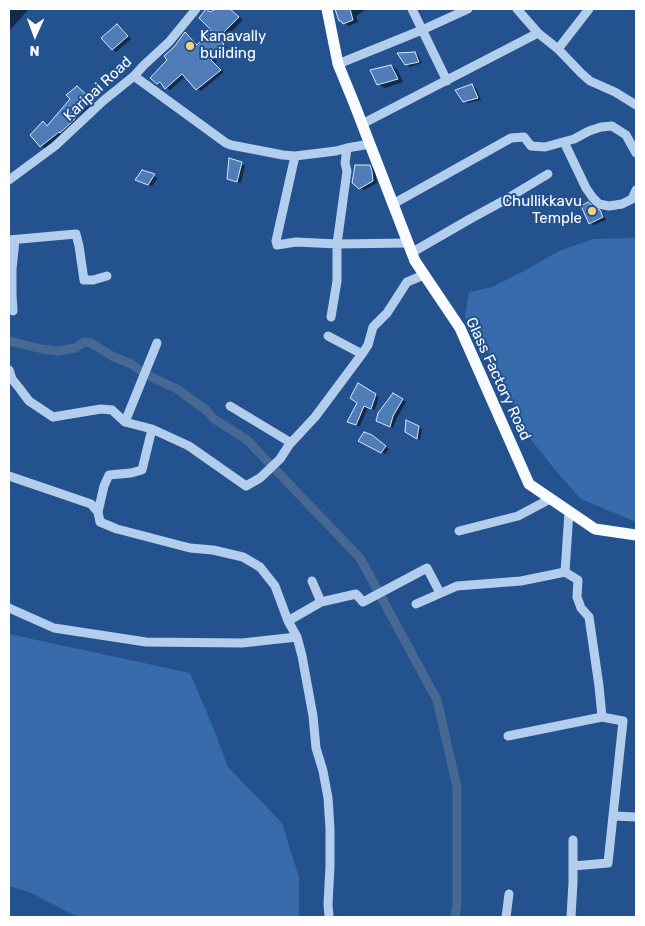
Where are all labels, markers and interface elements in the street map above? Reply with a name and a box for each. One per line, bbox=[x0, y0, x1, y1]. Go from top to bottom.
north arrow bbox=[10, 10, 60, 60]
place label: Kanavally building bbox=[200, 28, 266, 63]
marker: Kanavally building bbox=[184, 40, 196, 52]
text: N bbox=[29, 42, 40, 59]
street label: Karipai Road bbox=[60, 53, 136, 125]
place label: Chullikkavu Temple bbox=[502, 193, 582, 228]
marker: Chullikkavu Temple bbox=[586, 205, 598, 217]
street label: Glass Factory Road bbox=[462, 315, 534, 443]

